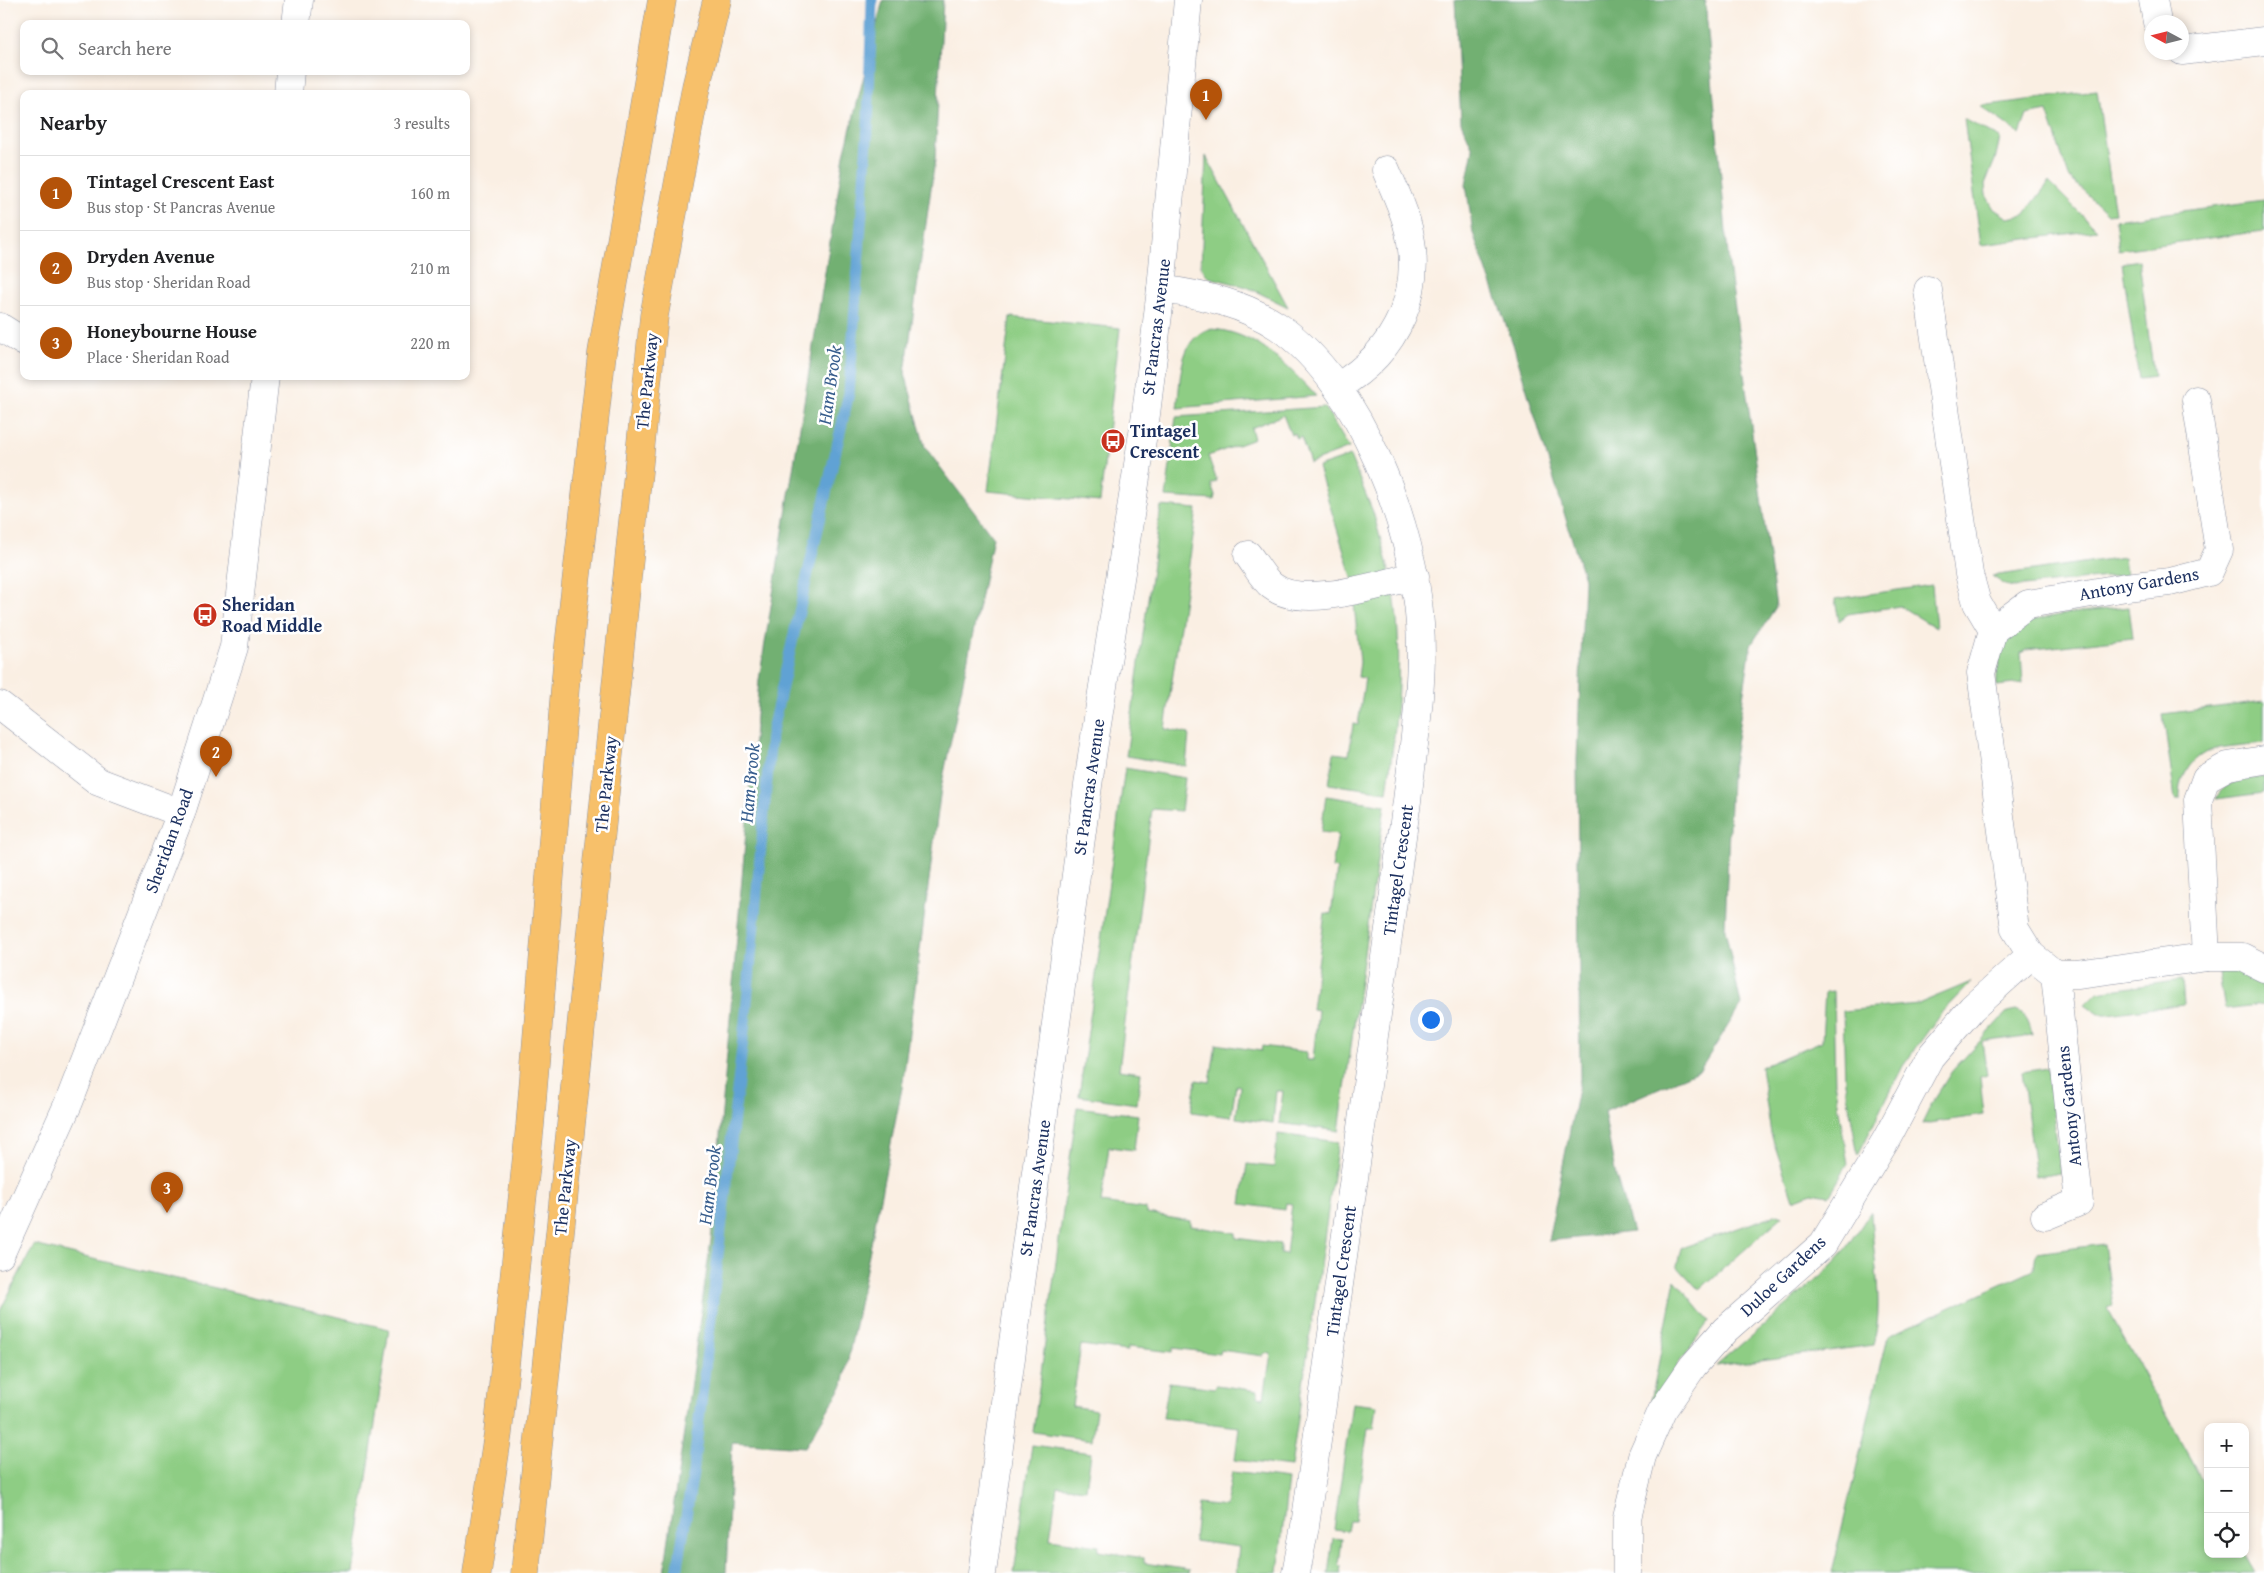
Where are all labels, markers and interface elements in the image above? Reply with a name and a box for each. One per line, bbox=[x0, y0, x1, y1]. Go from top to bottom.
north arrow bbox=[2144, 15, 2189, 60]
search box bbox=[20, 20, 470, 75]
icon: search bbox=[38, 34, 66, 62]
text: Search here bbox=[78, 34, 172, 62]
pin: 1 bbox=[1190, 79, 1222, 120]
text: Nearby bbox=[40, 107, 107, 138]
text: 3 results bbox=[393, 111, 450, 135]
text: Tintagel Crescent East bbox=[87, 167, 274, 195]
text: 1 bbox=[52, 181, 60, 205]
text: 160 m bbox=[410, 181, 450, 205]
text: Bus stop · St Pancras Avenue bbox=[87, 195, 275, 219]
text: Dryden Avenue bbox=[87, 242, 215, 270]
text: 2 bbox=[52, 256, 60, 280]
text: 210 m bbox=[410, 256, 450, 280]
street label: St Pancras Avenue bbox=[1134, 257, 1177, 397]
text: Bus stop · Sheridan Road bbox=[87, 270, 251, 294]
text: Honeybourne House bbox=[87, 317, 257, 345]
text: 3 bbox=[52, 331, 60, 355]
text: 220 m bbox=[410, 331, 450, 355]
street label: The Parkway bbox=[628, 331, 665, 431]
water label: Ham Brook bbox=[809, 343, 848, 427]
text: Place · Sheridan Road bbox=[87, 345, 229, 369]
place label: Tintagel Crescent bbox=[1130, 417, 1200, 465]
bus stop icon: Tintagel Crescent bbox=[1100, 428, 1126, 454]
street label: Antony Gardens bbox=[2077, 560, 2201, 607]
place label: Sheridan Road Middle bbox=[222, 591, 323, 639]
bus stop icon: Sheridan Road Middle bbox=[192, 602, 218, 628]
street label: St Pancras Avenue bbox=[1066, 717, 1111, 857]
street label: The Parkway bbox=[587, 734, 624, 834]
pin: 2 bbox=[200, 736, 232, 777]
water label: Ham Brook bbox=[731, 742, 766, 825]
street label: Sheridan Road bbox=[137, 784, 200, 897]
street label: Tintagel Crescent bbox=[1375, 802, 1420, 937]
your location bbox=[1418, 1007, 1444, 1033]
street label: Antony Gardens bbox=[2049, 1044, 2088, 1168]
street label: St Pancras Avenue bbox=[1012, 1118, 1057, 1258]
street label: The Parkway bbox=[546, 1137, 583, 1237]
water label: Ham Brook bbox=[690, 1143, 728, 1227]
pin: 3 bbox=[151, 1172, 183, 1213]
street label: Tintagel Crescent bbox=[1318, 1203, 1363, 1338]
street label: Duloe Gardens bbox=[1734, 1229, 1832, 1323]
map controls bbox=[2204, 1423, 2249, 1558]
button: + bbox=[2204, 1423, 2249, 1468]
button: − bbox=[2204, 1468, 2249, 1513]
button: locate bbox=[2204, 1513, 2249, 1558]

